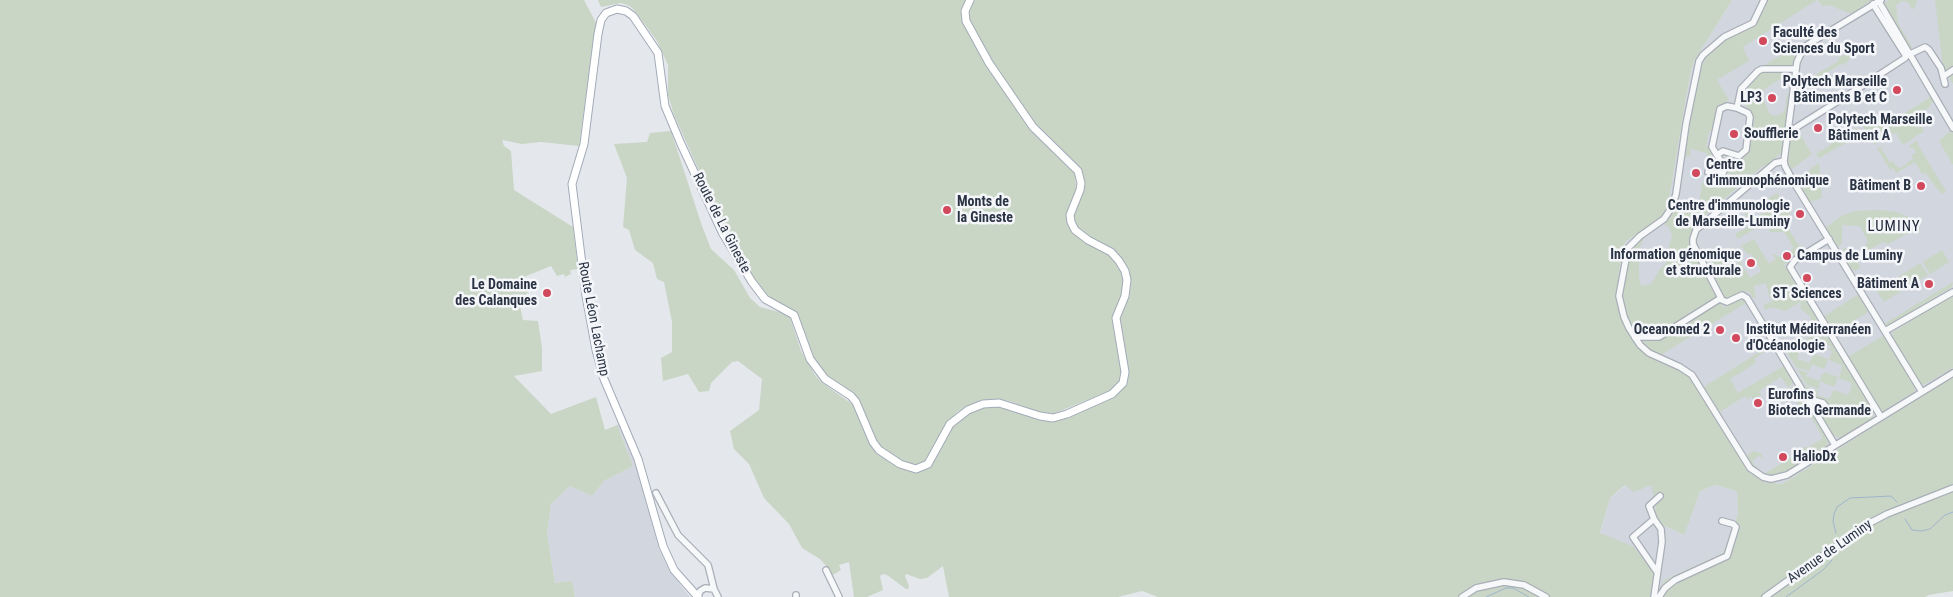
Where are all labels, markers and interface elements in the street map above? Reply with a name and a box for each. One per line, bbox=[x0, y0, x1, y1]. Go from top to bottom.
place label: Faculté des Sciences du Sport bbox=[1773, 25, 1875, 58]
marker: Faculté des Sciences du Sport bbox=[1757, 35, 1769, 47]
place label: Polytech Marseille Bâtiments B et C bbox=[1783, 74, 1887, 106]
marker: Polytech Marseille Bâtiments B et C bbox=[1891, 84, 1903, 96]
place label: LP3 bbox=[1740, 90, 1762, 106]
marker: LP3 bbox=[1766, 92, 1778, 104]
place label: Polytech Marseille Bâtiment A bbox=[1828, 112, 1932, 144]
marker: Polytech Marseille Bâtiment A bbox=[1812, 122, 1824, 134]
place label: Soufflerie bbox=[1744, 126, 1798, 142]
marker: Soufflerie bbox=[1728, 128, 1740, 140]
place label: Centre d'immunophénomique bbox=[1706, 157, 1829, 190]
marker: Centre d'immunophénomique bbox=[1690, 167, 1702, 179]
street label: Route de La Gineste bbox=[688, 170, 754, 276]
place label: Bâtiment B bbox=[1849, 178, 1911, 194]
marker: Bâtiment B bbox=[1915, 180, 1927, 192]
place label: Monts de la Gineste bbox=[957, 194, 1013, 226]
place label: Centre d'immunologie de Marseille-Luminy bbox=[1668, 198, 1790, 230]
marker: Monts de la Gineste bbox=[941, 204, 953, 216]
marker: Centre d'immunologie de Marseille-Luminy bbox=[1794, 208, 1806, 220]
district label: LUMINY bbox=[1867, 218, 1921, 236]
place label: Information génomique et structurale bbox=[1610, 247, 1741, 280]
place label: Campus de Luminy bbox=[1797, 248, 1903, 264]
marker: Campus de Luminy bbox=[1781, 250, 1793, 262]
marker: Information génomique et structurale bbox=[1745, 257, 1757, 269]
street label: Route Léon Lachamp bbox=[574, 260, 612, 378]
marker: ST Sciences bbox=[1801, 272, 1813, 284]
place label: Bâtiment A bbox=[1857, 276, 1919, 292]
place label: Le Domaine des Calanques bbox=[455, 277, 537, 310]
marker: Bâtiment A bbox=[1923, 278, 1935, 290]
place label: ST Sciences bbox=[1773, 286, 1841, 302]
marker: Le Domaine des Calanques bbox=[541, 287, 553, 299]
place label: Oceanomed 2 bbox=[1634, 322, 1710, 338]
place label: Institut Méditerranéen d'Océanologie bbox=[1746, 322, 1871, 354]
marker: Oceanomed 2 bbox=[1714, 324, 1726, 336]
marker: Institut Méditerranéen d'Océanologie bbox=[1730, 332, 1742, 344]
place label: Eurofins Biotech Germande bbox=[1768, 387, 1871, 420]
marker: Eurofins Biotech Germande bbox=[1752, 397, 1764, 409]
place label: HalioDx bbox=[1793, 449, 1836, 465]
marker: HalioDx bbox=[1777, 451, 1789, 463]
street label: Avenue de Luminy bbox=[1784, 517, 1876, 587]

